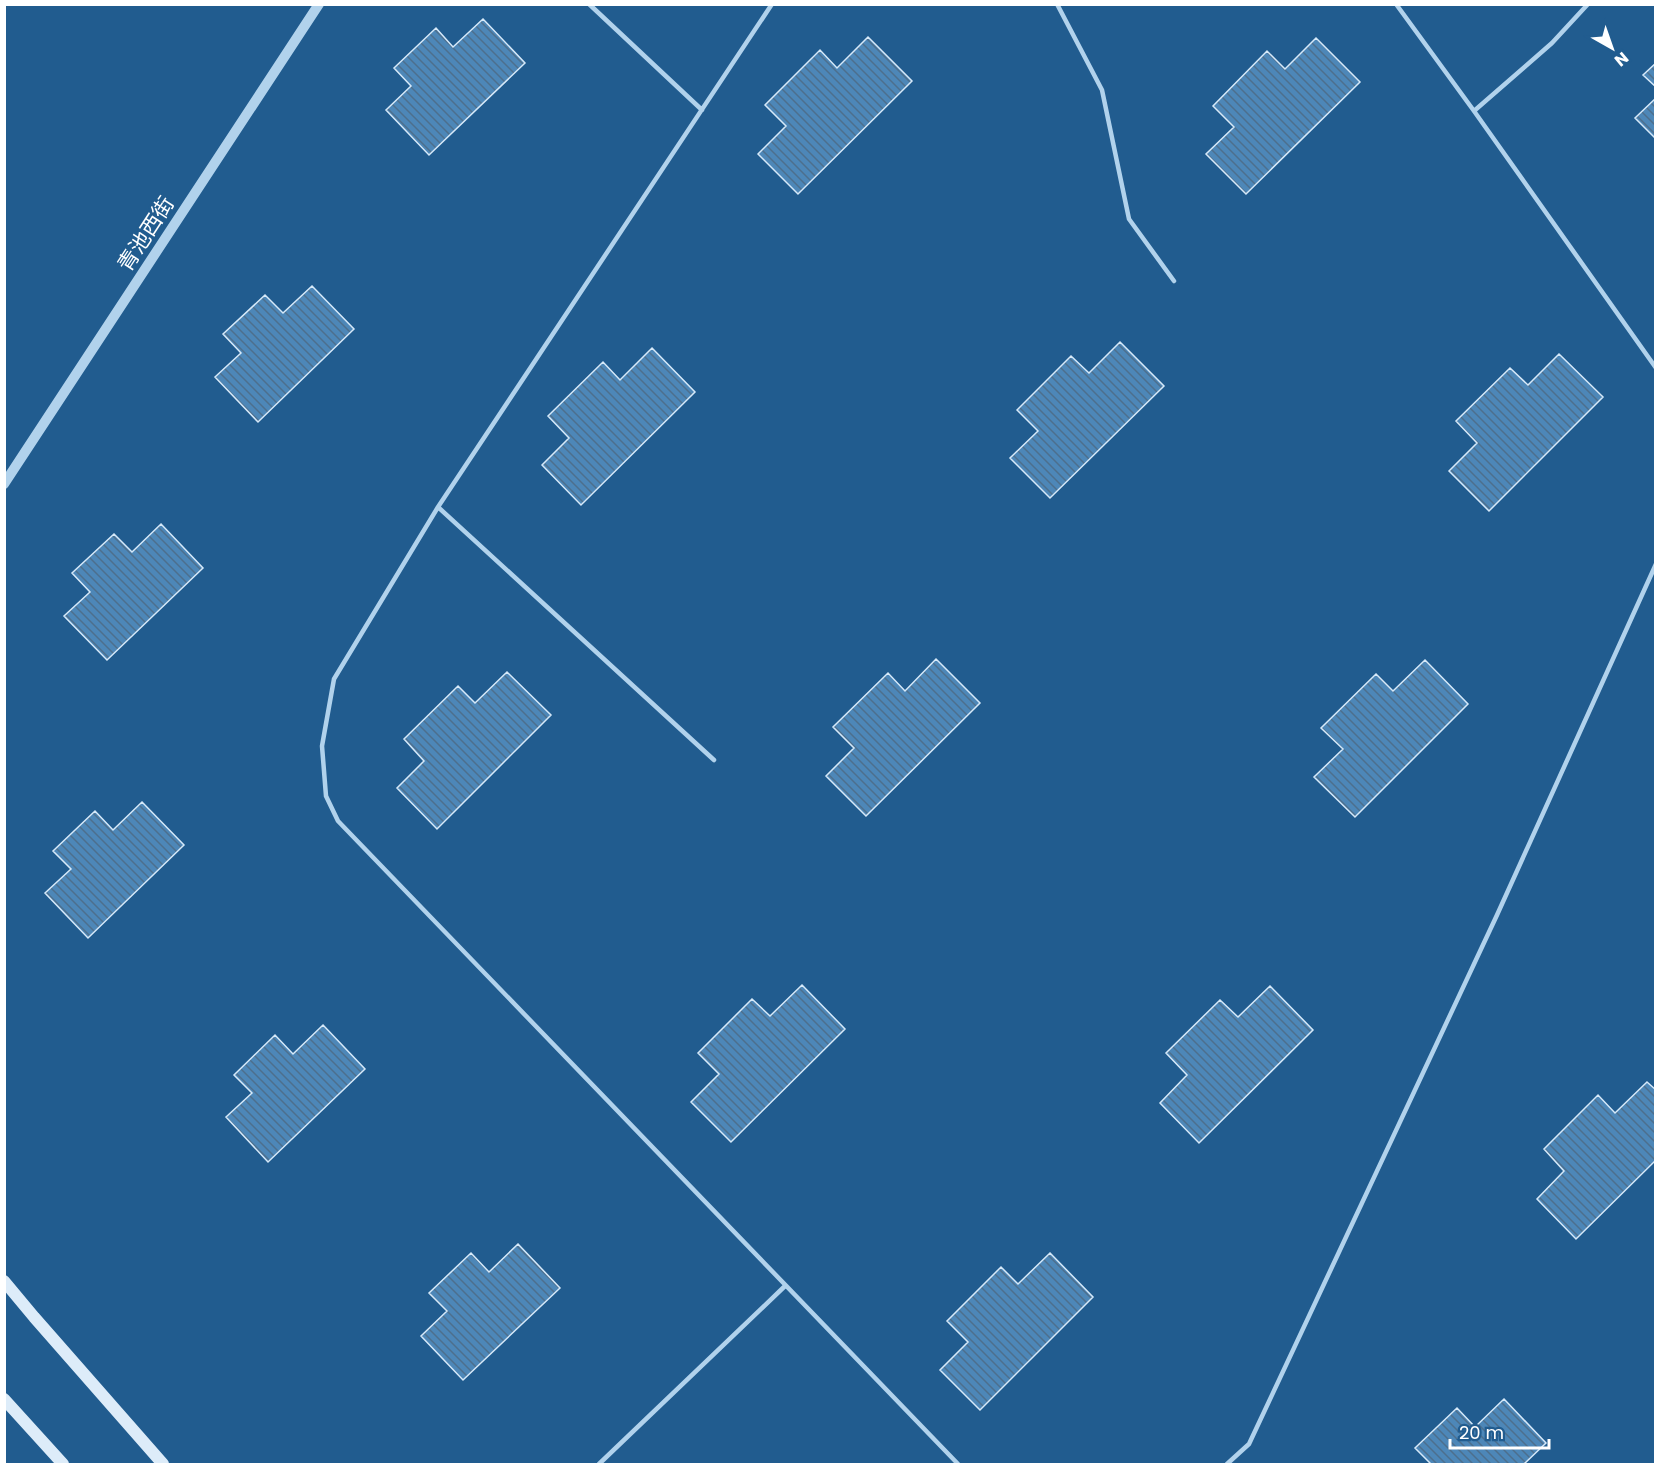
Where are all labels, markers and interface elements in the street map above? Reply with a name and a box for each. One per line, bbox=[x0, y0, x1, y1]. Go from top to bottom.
north arrow bbox=[1582, 18, 1642, 78]
text: N bbox=[1609, 46, 1633, 72]
street label: 青池西街 bbox=[111, 191, 181, 277]
scale bar bbox=[1450, 1412, 1549, 1450]
text: 20 m bbox=[1459, 1420, 1504, 1445]

